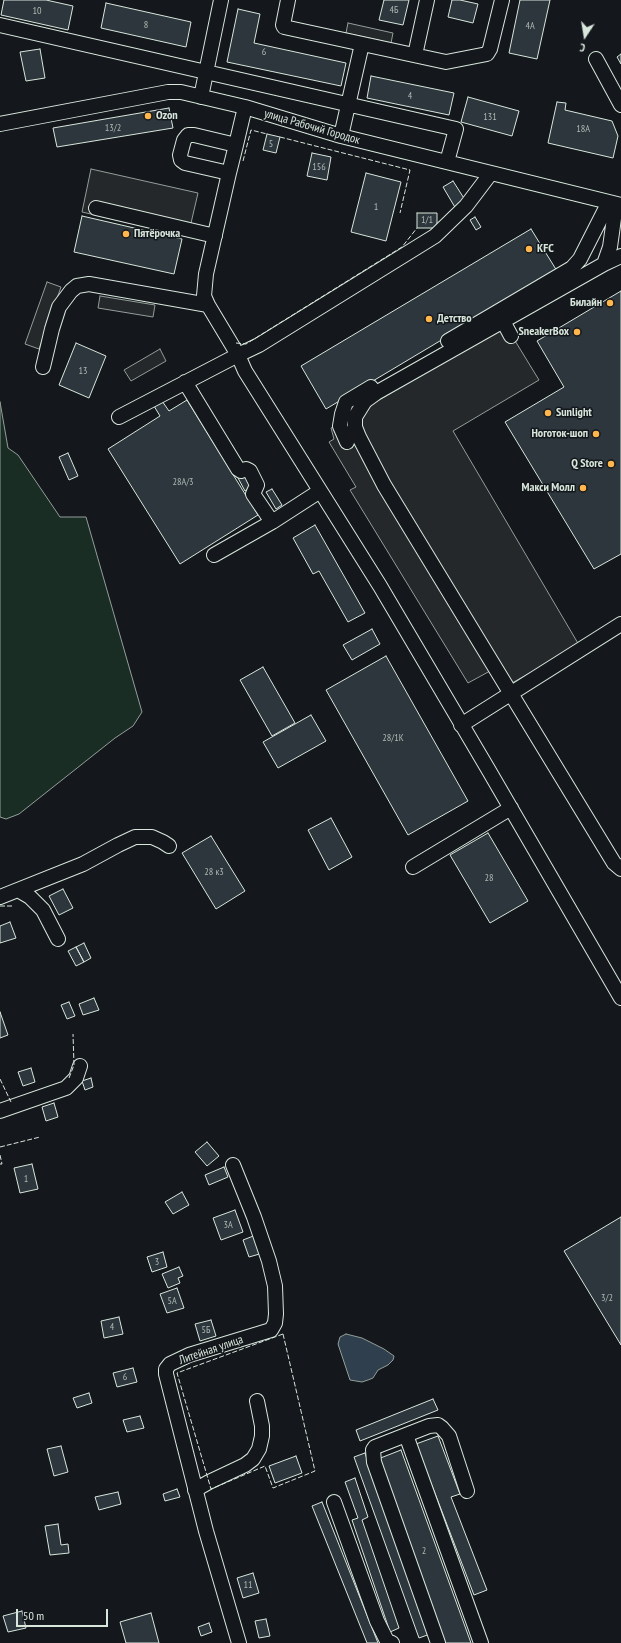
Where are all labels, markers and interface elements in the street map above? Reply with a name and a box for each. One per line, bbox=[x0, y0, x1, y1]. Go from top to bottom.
house number: 4Б bbox=[390, 4, 398, 16]
house number: 10 bbox=[33, 5, 41, 17]
north arrow bbox=[565, 16, 605, 56]
house number: 8 bbox=[144, 19, 148, 31]
house number: 4А bbox=[525, 20, 535, 32]
text: С bbox=[579, 40, 586, 55]
house number: 6 bbox=[262, 46, 266, 58]
house number: 4 bbox=[408, 90, 412, 102]
street label: улица Рабочий Городок bbox=[262, 106, 362, 148]
place label: Ozon bbox=[156, 109, 178, 123]
marker: Ozon bbox=[143, 111, 153, 121]
house number: 131 bbox=[483, 111, 497, 123]
house number: 13/2 bbox=[105, 122, 121, 134]
house number: 18А bbox=[576, 123, 590, 135]
house number: 5 bbox=[269, 138, 273, 150]
house number: 156 bbox=[312, 161, 326, 173]
house number: 1 bbox=[374, 201, 378, 213]
house number: 1/1 bbox=[421, 214, 433, 226]
place label: Пятёрочка bbox=[134, 227, 180, 241]
marker: Пятёрочка bbox=[121, 229, 131, 239]
place label: KFC bbox=[537, 242, 554, 256]
marker: KFC bbox=[524, 244, 534, 254]
place label: Билайн bbox=[570, 296, 602, 310]
marker: Билайн bbox=[605, 298, 615, 308]
place label: Детство bbox=[437, 312, 472, 326]
marker: Детство bbox=[424, 314, 434, 324]
place label: SneakerBox bbox=[519, 325, 569, 339]
marker: SneakerBox bbox=[572, 327, 582, 337]
house number: 13 bbox=[79, 365, 87, 377]
place label: Sunlight bbox=[556, 406, 592, 420]
marker: Sunlight bbox=[543, 408, 553, 418]
place label: Ноготок-шоп bbox=[531, 427, 588, 441]
marker: Ноготок-шоп bbox=[591, 429, 601, 439]
place label: Q Store bbox=[571, 457, 603, 471]
marker: Q Store bbox=[606, 459, 616, 469]
house number: 28А/3 bbox=[172, 476, 194, 488]
place label: Макси Молл bbox=[522, 481, 575, 495]
marker: Макси Молл bbox=[578, 483, 588, 493]
house number: 28/1К bbox=[382, 732, 404, 744]
house number: 28 к3 bbox=[204, 866, 224, 878]
house number: 28 bbox=[485, 872, 493, 884]
house number: 1 bbox=[24, 1173, 28, 1185]
house number: 3А bbox=[223, 1219, 233, 1231]
house number: 3 bbox=[155, 1256, 159, 1268]
house number: 3/2 bbox=[601, 1292, 613, 1304]
house number: 5А bbox=[167, 1295, 177, 1307]
house number: 4 bbox=[110, 1321, 114, 1333]
house number: 5Б bbox=[202, 1324, 210, 1336]
street label: Литейная улица bbox=[177, 1332, 245, 1368]
house number: 6 bbox=[123, 1371, 127, 1383]
house number: 2 bbox=[422, 1545, 426, 1557]
house number: 11 bbox=[244, 1579, 252, 1591]
scale bar bbox=[18, 1601, 110, 1627]
text: 50 m bbox=[23, 1608, 44, 1623]

